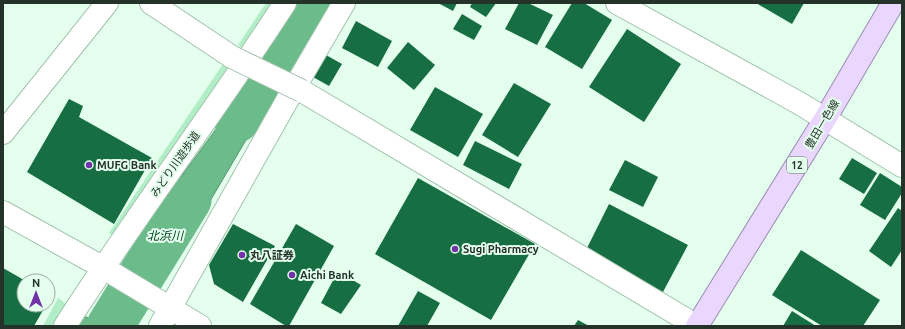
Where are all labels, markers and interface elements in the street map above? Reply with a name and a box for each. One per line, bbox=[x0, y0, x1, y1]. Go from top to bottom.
street label: 豊田一色線 bbox=[803, 97, 841, 151]
street label: みどり川遊歩道 bbox=[148, 129, 202, 199]
road number: 12 bbox=[787, 157, 807, 173]
place label: MUFG Bank bbox=[97, 159, 158, 171]
marker: MUFG Bank bbox=[84, 160, 94, 170]
water label: 北浜川 bbox=[147, 229, 185, 242]
place label: Sugi Pharmacy bbox=[463, 243, 539, 255]
marker: Sugi Pharmacy bbox=[450, 244, 460, 254]
place label: 丸八証券 bbox=[250, 249, 294, 261]
marker: 丸八証券 bbox=[237, 250, 247, 260]
place label: Aichi Bank bbox=[300, 269, 355, 281]
marker: Aichi Bank bbox=[287, 270, 297, 280]
north arrow bbox=[16, 273, 56, 313]
text: N bbox=[32, 277, 40, 289]

